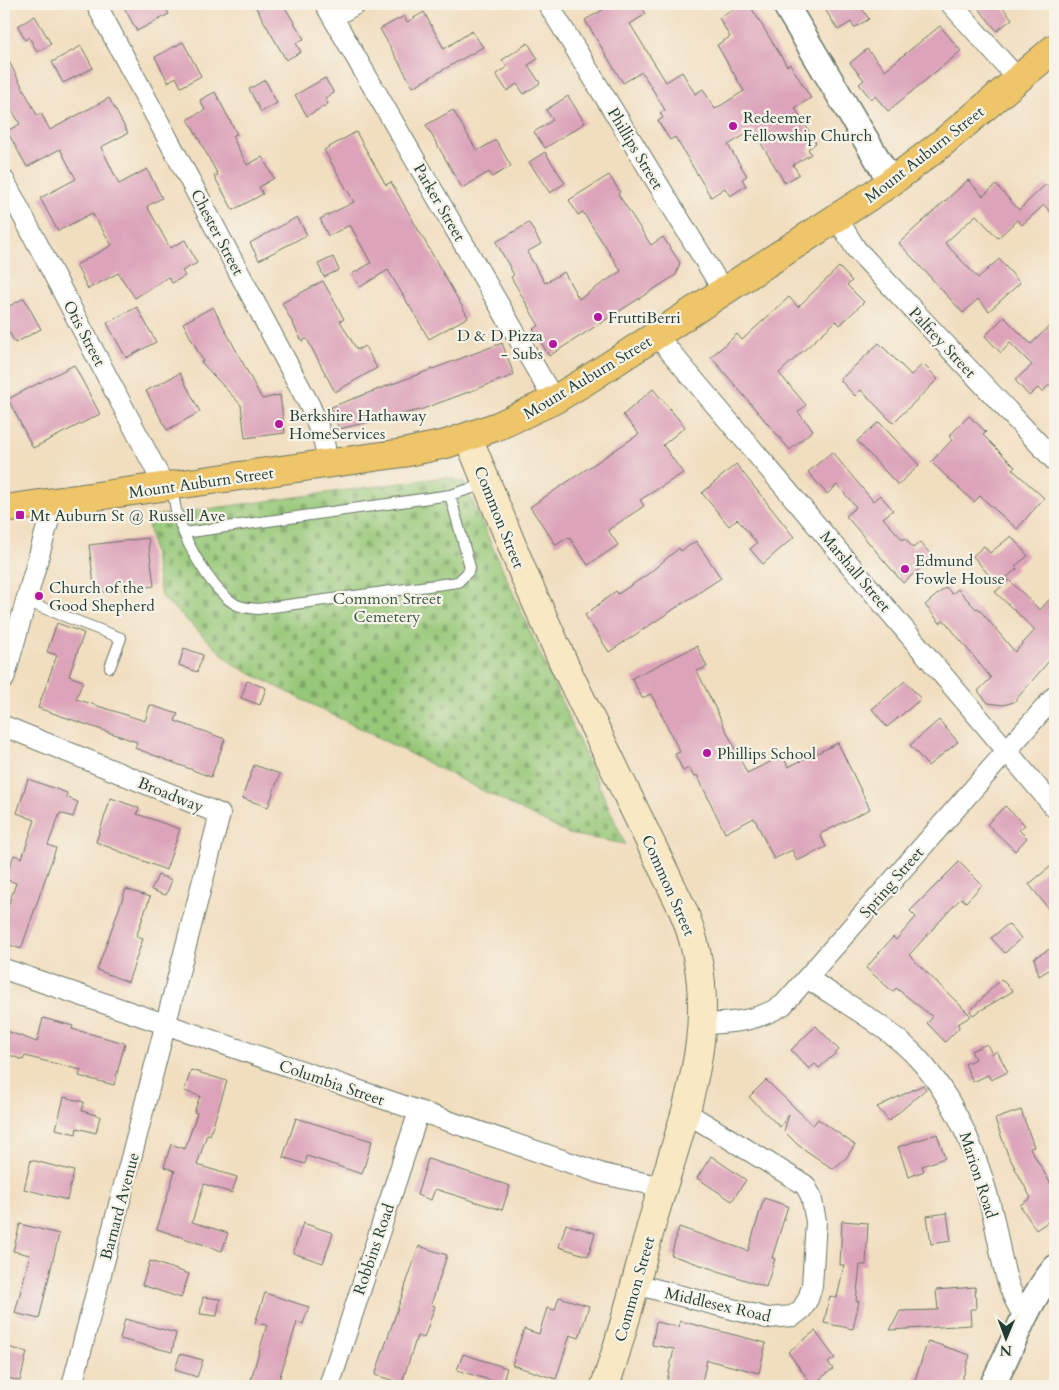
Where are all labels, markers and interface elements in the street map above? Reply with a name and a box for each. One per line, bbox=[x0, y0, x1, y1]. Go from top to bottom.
street label: Mount Auburn Street bbox=[860, 101, 989, 208]
street label: Phillips Street bbox=[602, 103, 668, 194]
place label: Redeemer Fellowship Church bbox=[743, 107, 872, 147]
marker: Redeemer Fellowship Church bbox=[727, 120, 739, 132]
street label: Parker Street bbox=[408, 159, 470, 246]
street label: Chester Street bbox=[185, 186, 249, 279]
street label: Otis Street bbox=[58, 297, 111, 370]
street label: Palfrey Street bbox=[904, 302, 981, 383]
place label: FruttiBerri bbox=[608, 307, 681, 329]
marker: FruttiBerri bbox=[592, 311, 604, 323]
place label: D & D Pizza - Subs bbox=[457, 325, 543, 365]
street label: Mount Auburn Street bbox=[519, 331, 656, 425]
marker: D & D Pizza - Subs bbox=[547, 338, 559, 350]
place label: Berkshire Hathaway HomeServices bbox=[289, 405, 427, 445]
marker: Berkshire Hathaway HomeServices bbox=[273, 418, 285, 430]
street label: Mount Auburn Street bbox=[127, 462, 275, 504]
street label: Common Street bbox=[469, 463, 530, 572]
place label: Mt Auburn St @ Russell Ave bbox=[30, 505, 225, 527]
marker: Mt Auburn St @ Russell Ave bbox=[14, 509, 26, 521]
street label: Marshall Street bbox=[815, 526, 896, 617]
place label: Edmund Fowle House bbox=[915, 550, 1005, 590]
marker: Edmund Fowle House bbox=[899, 563, 911, 575]
place label: Church of the Good Shepherd bbox=[49, 577, 155, 617]
park label: Common Street Cemetery bbox=[333, 588, 441, 628]
marker: Church of the Good Shepherd bbox=[33, 590, 45, 602]
place label: Phillips School bbox=[717, 743, 816, 765]
marker: Phillips School bbox=[701, 747, 713, 759]
street label: Broadway bbox=[135, 772, 207, 818]
street label: Common Street bbox=[636, 831, 700, 939]
street label: Spring Street bbox=[855, 842, 929, 923]
street label: Columbia Street bbox=[276, 1055, 387, 1111]
street label: Marion Road bbox=[954, 1129, 1002, 1222]
street label: Barnard Avenue bbox=[95, 1150, 145, 1262]
street label: Robbins Road bbox=[348, 1200, 400, 1298]
street label: Common Street bbox=[609, 1234, 660, 1344]
street label: Middlesex Road bbox=[663, 1282, 773, 1328]
north arrow bbox=[982, 1312, 1032, 1362]
text: N bbox=[1000, 1341, 1012, 1360]

